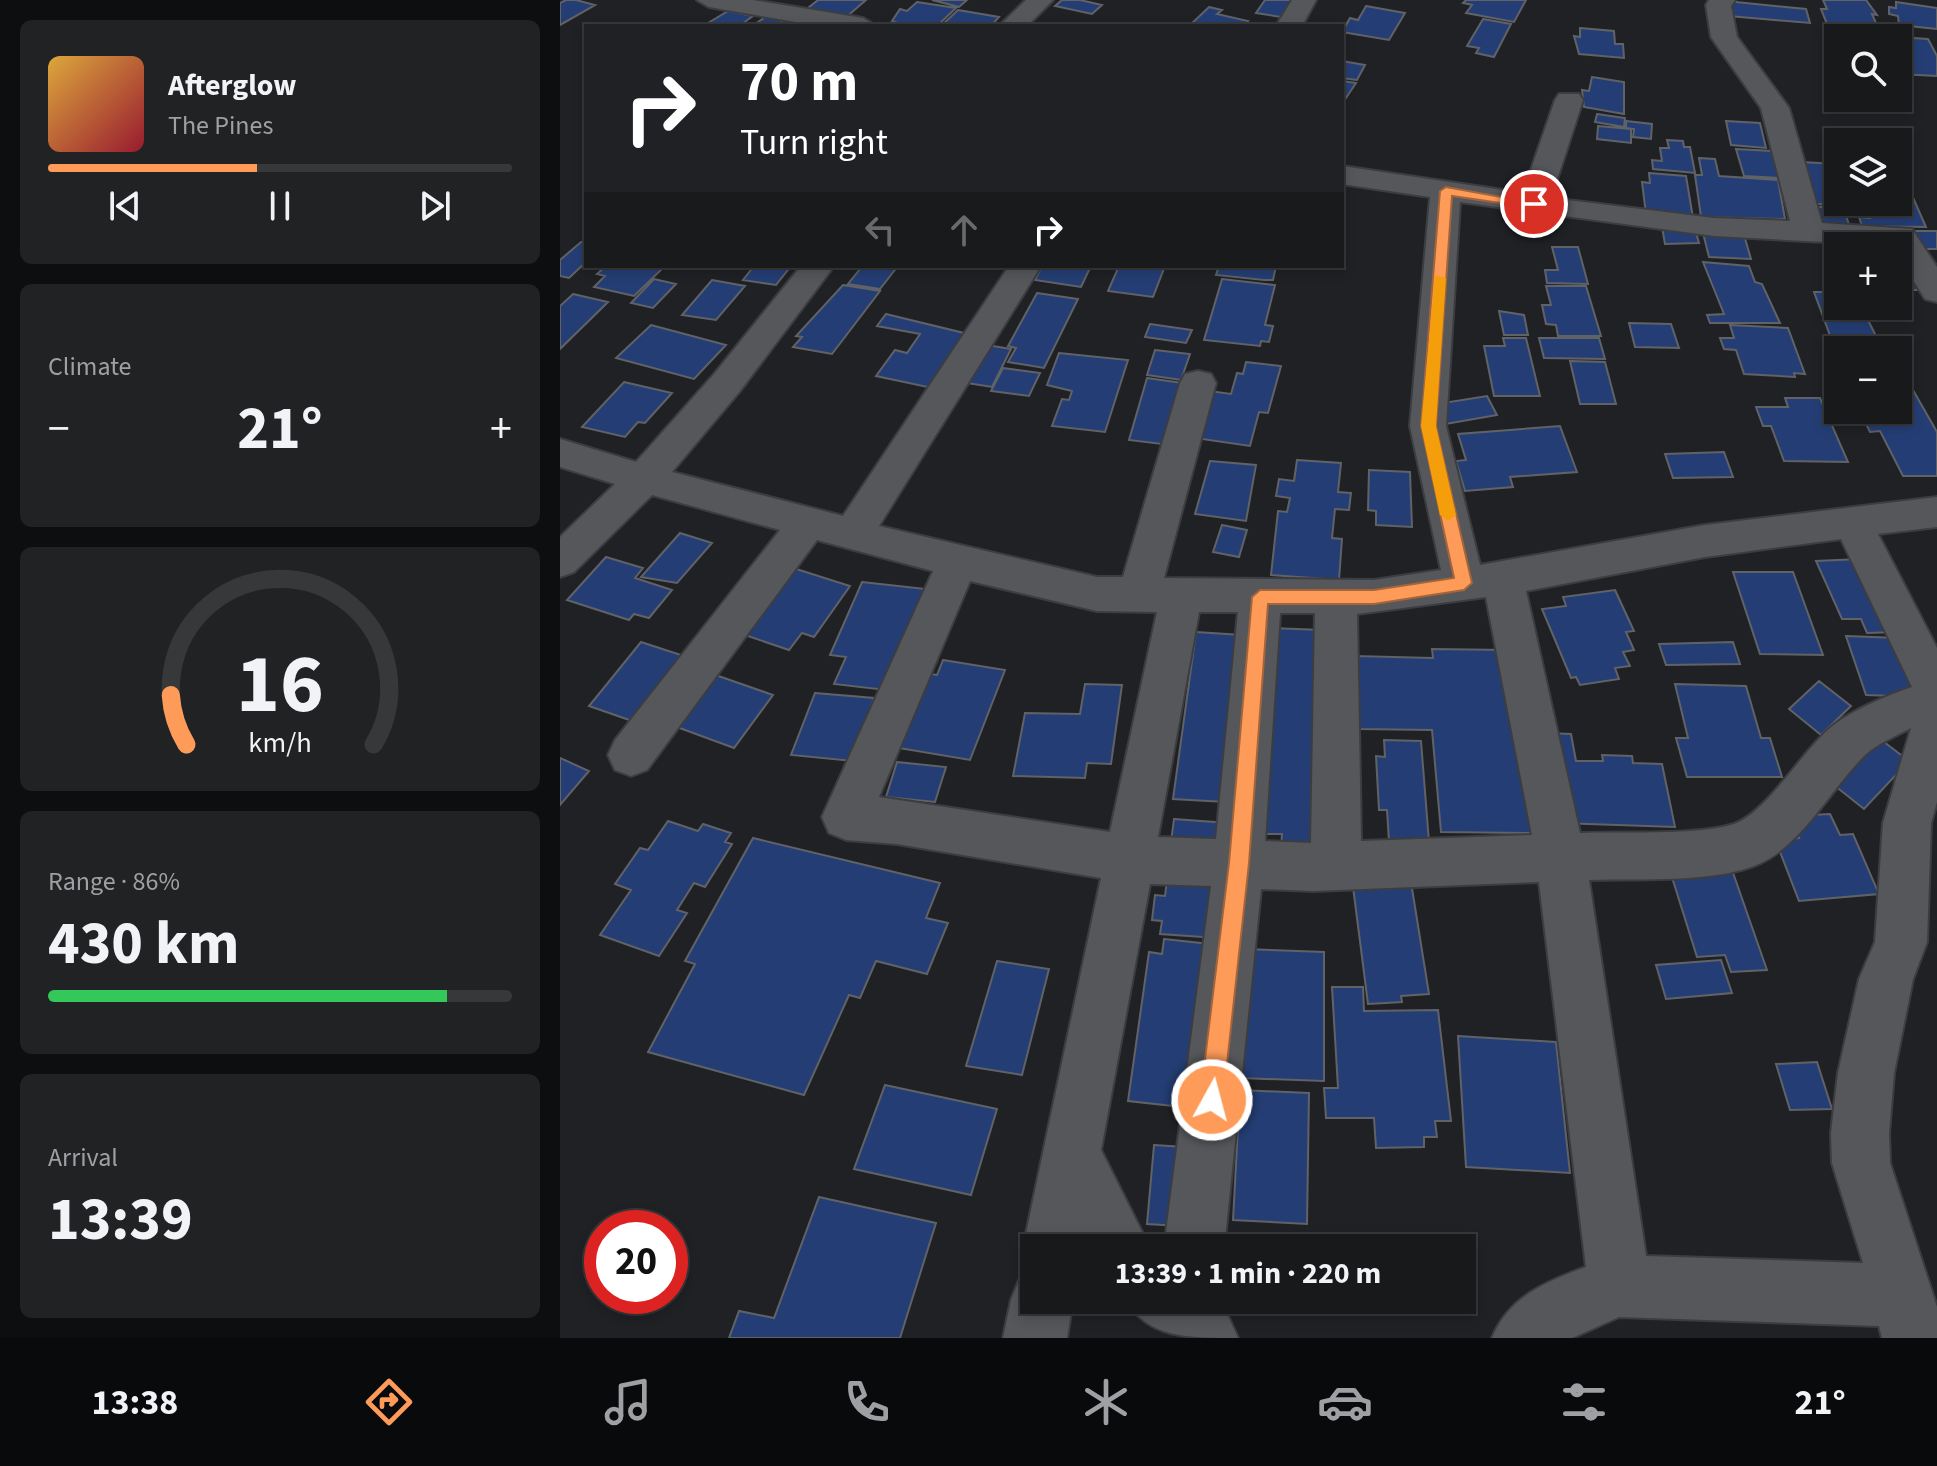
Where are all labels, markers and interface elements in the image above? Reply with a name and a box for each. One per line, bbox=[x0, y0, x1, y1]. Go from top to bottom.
map controls bbox=[1824, 24, 1912, 424]
button: search bbox=[1824, 24, 1912, 112]
text: 70 m bbox=[740, 43, 858, 122]
icon: right bbox=[608, 56, 712, 160]
text: Afterglow bbox=[168, 64, 296, 107]
text: The Pines bbox=[168, 107, 273, 144]
text: Turn right bbox=[740, 117, 888, 168]
button: layers bbox=[1824, 128, 1912, 216]
pin bbox=[1500, 170, 1568, 238]
icon: arrive bbox=[1512, 182, 1556, 226]
icon: previous bbox=[103, 184, 147, 228]
icon: pause bbox=[258, 184, 302, 228]
icon: next bbox=[413, 184, 457, 228]
icon: left bbox=[858, 208, 902, 252]
icon: ahead bbox=[942, 208, 986, 252]
icon: right bbox=[1026, 208, 1070, 252]
button: + bbox=[1824, 232, 1912, 320]
button: − bbox=[1824, 336, 1912, 424]
text: Climate bbox=[48, 348, 132, 385]
text: 21° bbox=[237, 387, 323, 472]
text: − bbox=[48, 398, 70, 461]
text: + bbox=[490, 398, 512, 461]
text: 16 bbox=[236, 626, 324, 744]
text: km/h bbox=[248, 723, 312, 763]
text: Range · 86% bbox=[48, 863, 180, 900]
text: 430 km bbox=[48, 902, 239, 987]
position arrow bbox=[1170, 1058, 1254, 1142]
text: Arrival bbox=[48, 1139, 118, 1176]
text: 13:39 bbox=[48, 1178, 193, 1263]
speed limit sign: 20 bbox=[584, 1210, 688, 1314]
text: 13:39 · 1 min · 220 m bbox=[1115, 1252, 1381, 1295]
icon: directions bbox=[361, 1374, 417, 1430]
icon: music bbox=[600, 1374, 656, 1430]
icon: phone bbox=[839, 1374, 895, 1430]
icon: climate bbox=[1078, 1374, 1134, 1430]
icon: car bbox=[1317, 1374, 1373, 1430]
icon: filters bbox=[1556, 1374, 1612, 1430]
text: 13:38 bbox=[91, 1377, 178, 1428]
text: 21° bbox=[1794, 1377, 1846, 1428]

